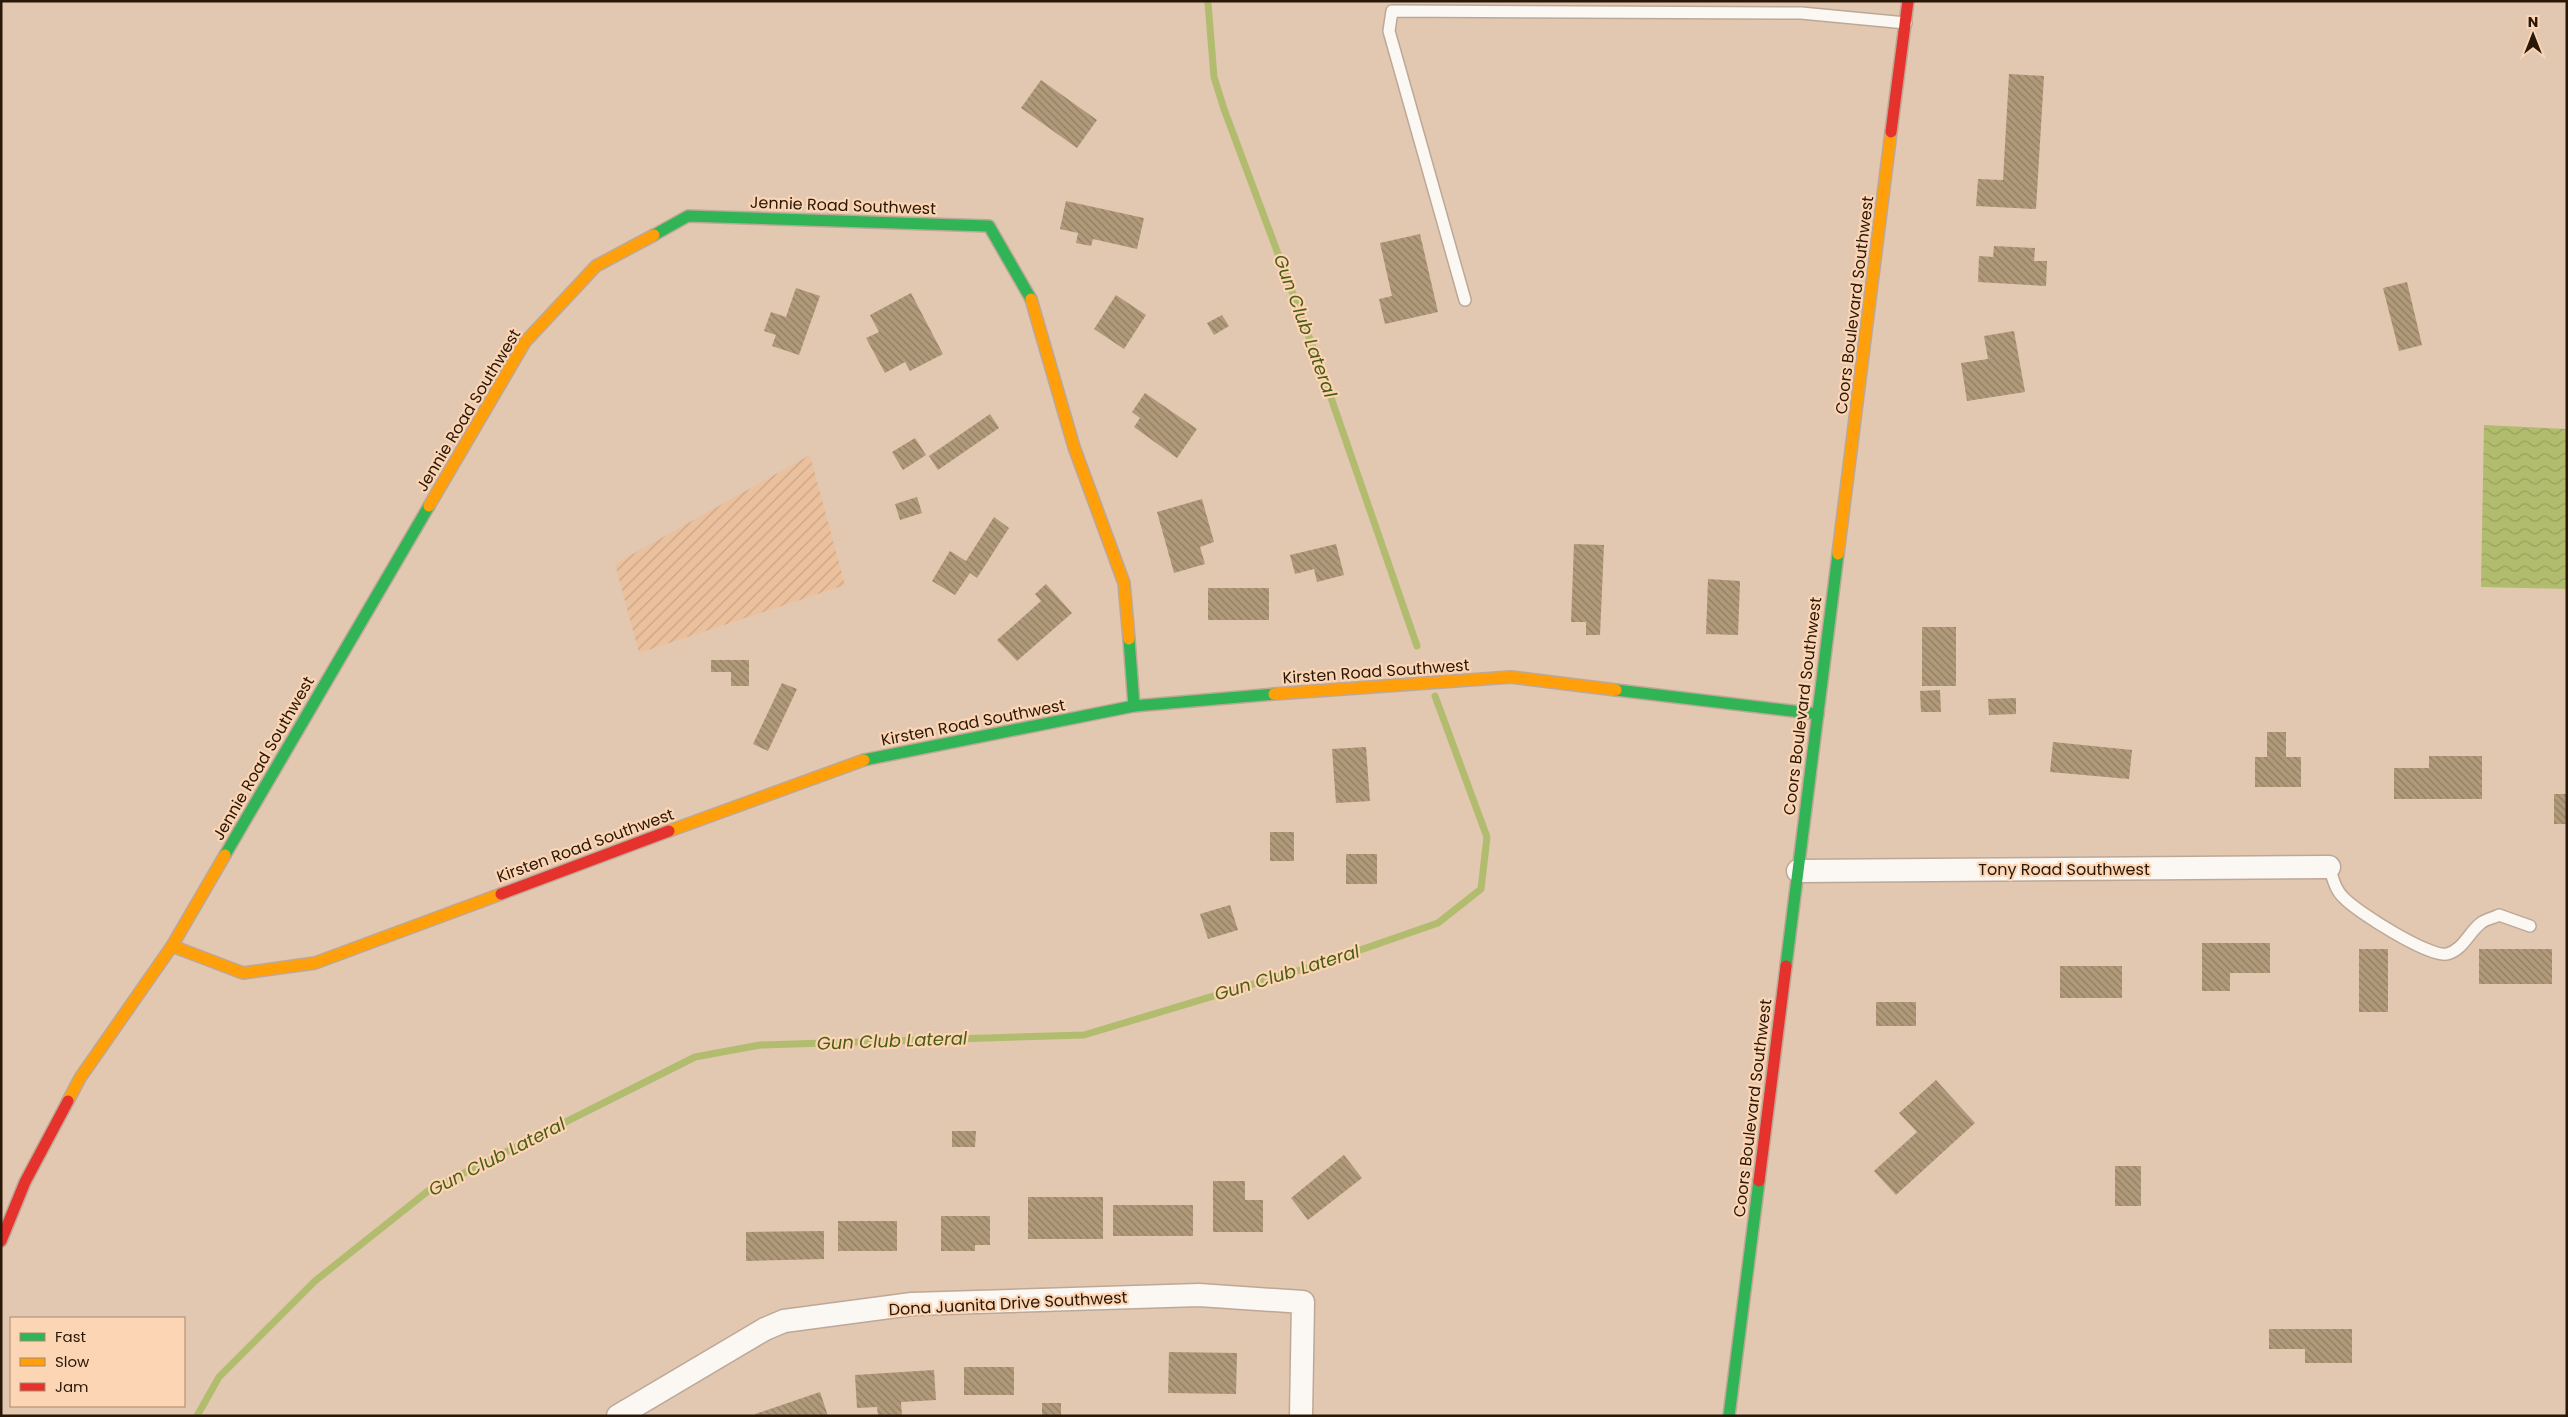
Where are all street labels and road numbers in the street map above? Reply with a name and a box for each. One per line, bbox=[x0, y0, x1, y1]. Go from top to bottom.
street label: Jennie Road Southwest bbox=[750, 191, 937, 220]
street label: Coors Boulevard Southwest bbox=[1830, 195, 1879, 415]
street label: Jennie Road Southwest bbox=[411, 324, 526, 496]
street label: Coors Boulevard Southwest bbox=[1778, 596, 1827, 816]
street label: Kirsten Road Southwest bbox=[1282, 653, 1470, 689]
street label: Jennie Road Southwest bbox=[207, 672, 320, 845]
street label: Kirsten Road Southwest bbox=[879, 693, 1067, 752]
street label: Kirsten Road Southwest bbox=[493, 803, 677, 888]
street label: Tony Road Southwest bbox=[1978, 858, 2150, 881]
street label: Coors Boulevard Southwest bbox=[1728, 998, 1777, 1218]
street label: Dona Juanita Drive Southwest bbox=[888, 1286, 1128, 1321]

